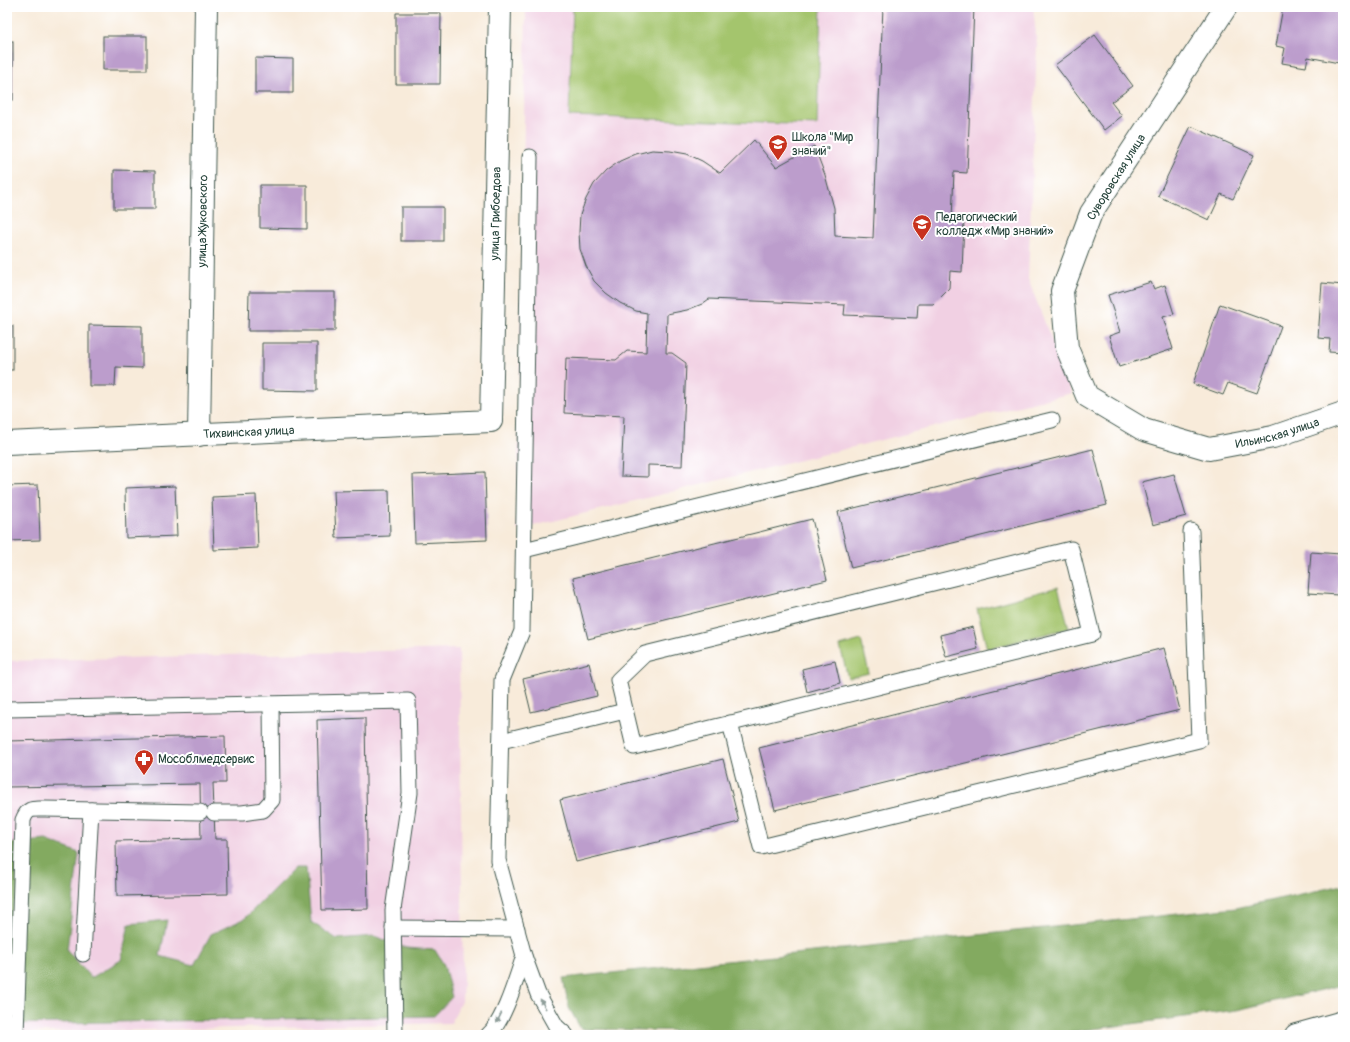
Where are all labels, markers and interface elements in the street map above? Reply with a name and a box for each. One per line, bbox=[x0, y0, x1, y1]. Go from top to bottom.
place label: Школа "Мир знаний" bbox=[792, 130, 854, 159]
street label: Суворовская улица bbox=[1084, 131, 1149, 223]
school or university icon: Школа "Мир знаний" bbox=[767, 133, 789, 161]
street label: улица Грибоедова bbox=[487, 166, 505, 262]
street label: улица Жуковского bbox=[195, 174, 211, 269]
place label: Педагогический колледж «Мир знаний» bbox=[936, 210, 1053, 239]
school or university icon: Педагогический колледж «Мир знаний» bbox=[911, 213, 933, 241]
street label: Ильинская улица bbox=[1234, 415, 1322, 452]
street label: Тихвинская улица bbox=[203, 423, 295, 442]
pharmacy icon: Мособлмедсервис bbox=[133, 748, 155, 776]
place label: Мособлмедсервис bbox=[158, 752, 255, 767]
one-way arrow bbox=[540, 998, 547, 1010]
one-way arrow bbox=[496, 1012, 502, 1024]

